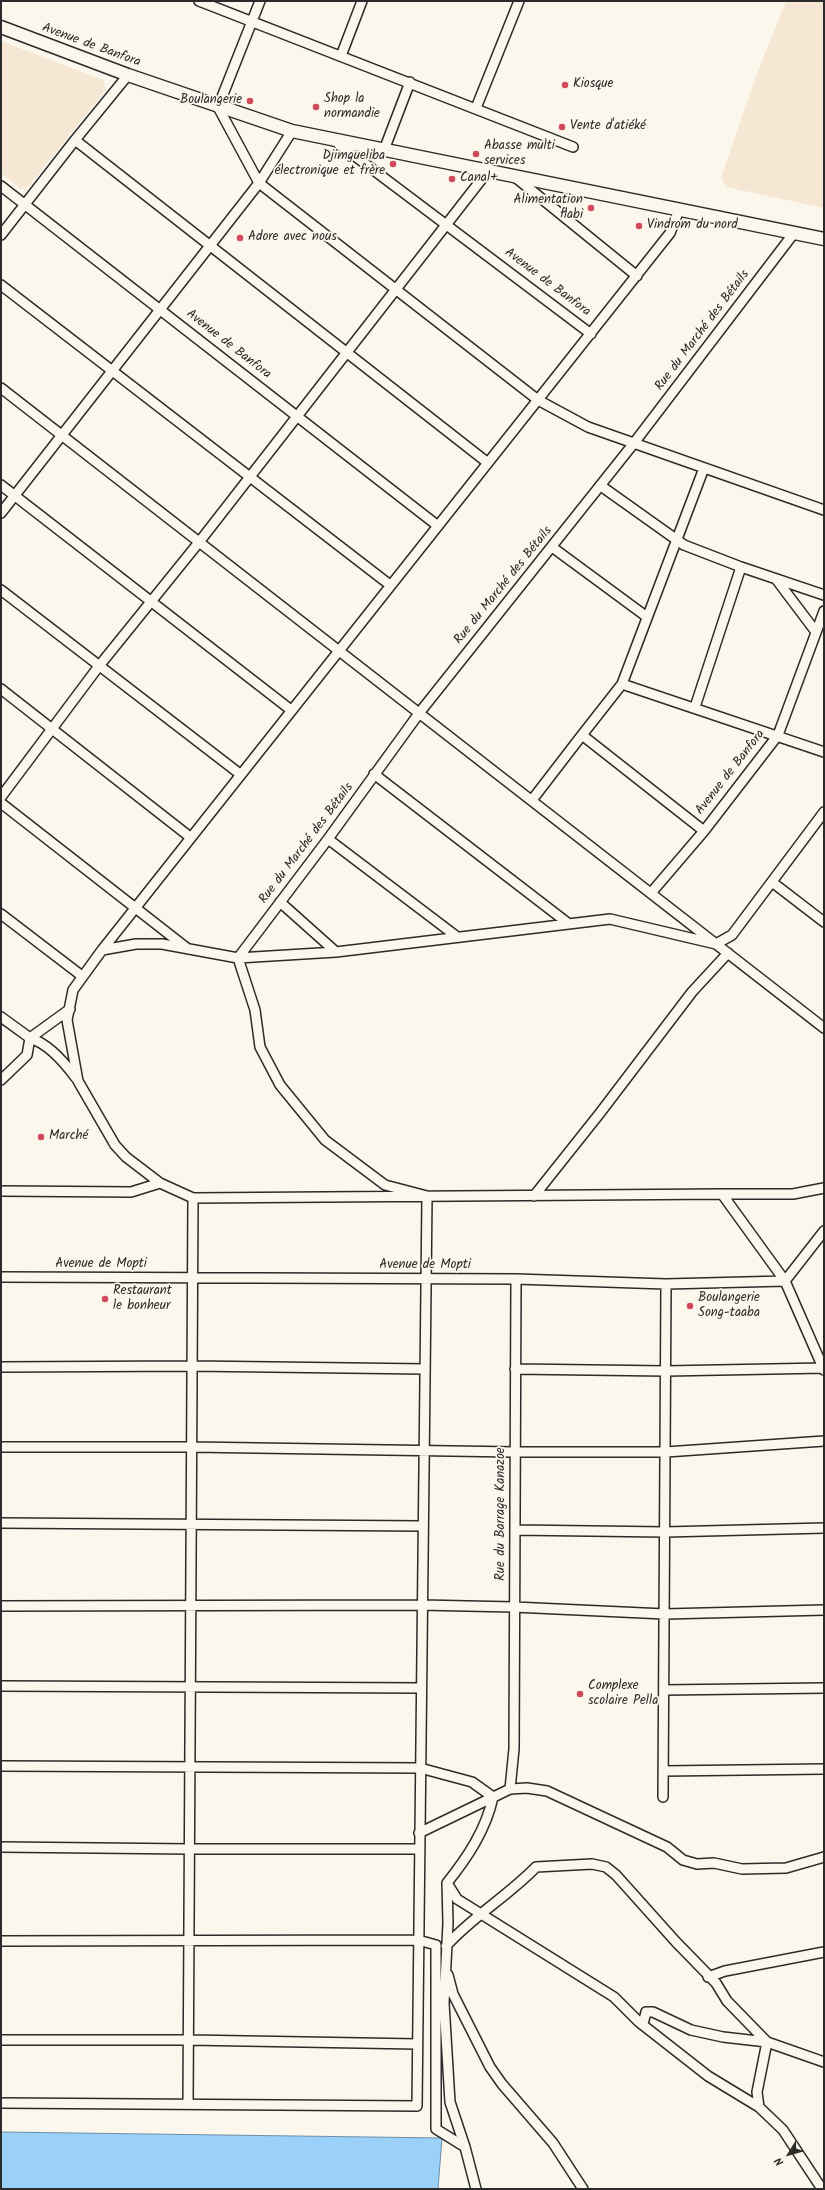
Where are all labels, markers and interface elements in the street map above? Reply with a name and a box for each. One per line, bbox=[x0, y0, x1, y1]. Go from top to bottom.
street label: Avenue de Banfora bbox=[40, 21, 142, 71]
place label: Kiosque bbox=[573, 77, 613, 93]
marker: Kiosque bbox=[560, 80, 570, 90]
place label: Shop la normandie bbox=[324, 92, 380, 123]
place label: Boulangerie bbox=[180, 93, 242, 109]
marker: Boulangerie bbox=[245, 96, 255, 106]
marker: Shop la normandie bbox=[311, 102, 321, 112]
place label: Vente d'atiéké bbox=[570, 119, 646, 135]
marker: Vente d'atiéké bbox=[557, 122, 567, 132]
place label: Abasse multi services bbox=[484, 139, 555, 170]
place label: Djimgueliba électronique et frère bbox=[275, 149, 385, 180]
marker: Abasse multi services bbox=[471, 149, 481, 159]
marker: Djimgueliba électronique et frère bbox=[388, 159, 398, 169]
place label: Canal+ bbox=[460, 171, 498, 187]
marker: Canal+ bbox=[447, 174, 457, 184]
place label: Alimentation flabi bbox=[514, 193, 583, 224]
marker: Alimentation flabi bbox=[586, 203, 596, 213]
place label: Vindrom du nord bbox=[647, 218, 738, 234]
marker: Vindrom du nord bbox=[634, 221, 644, 231]
place label: Adore avec nous bbox=[248, 230, 337, 246]
marker: Adore avec nous bbox=[235, 233, 245, 243]
street label: Avenue de Banfora bbox=[501, 246, 593, 320]
street label: Rue du Marché des Bétails bbox=[652, 268, 754, 394]
street label: Avenue de Banfora bbox=[182, 307, 274, 383]
street label: Rue du Marché des Bétails bbox=[452, 524, 556, 648]
street label: Avenue de Banfora bbox=[693, 727, 769, 819]
street label: Rue du Marché des Bétails bbox=[256, 781, 358, 907]
place label: Marché bbox=[49, 1129, 88, 1145]
marker: Marché bbox=[36, 1132, 46, 1142]
street label: Avenue de Mopti bbox=[55, 1257, 147, 1273]
street label: Avenue de Mopti bbox=[379, 1258, 471, 1274]
place label: Restaurant le bonheur bbox=[113, 1284, 172, 1315]
place label: Boulangerie Song-taaba bbox=[698, 1291, 760, 1322]
marker: Restaurant le bonheur bbox=[100, 1294, 110, 1304]
marker: Boulangerie Song-taaba bbox=[685, 1301, 695, 1311]
street label: Rue du Barrage Kanazoe bbox=[494, 1447, 510, 1581]
place label: Complexe scolaire Pella bbox=[588, 1679, 658, 1710]
marker: Complexe scolaire Pella bbox=[575, 1689, 585, 1699]
north arrow bbox=[769, 2134, 809, 2174]
text: N bbox=[770, 2153, 789, 2169]

